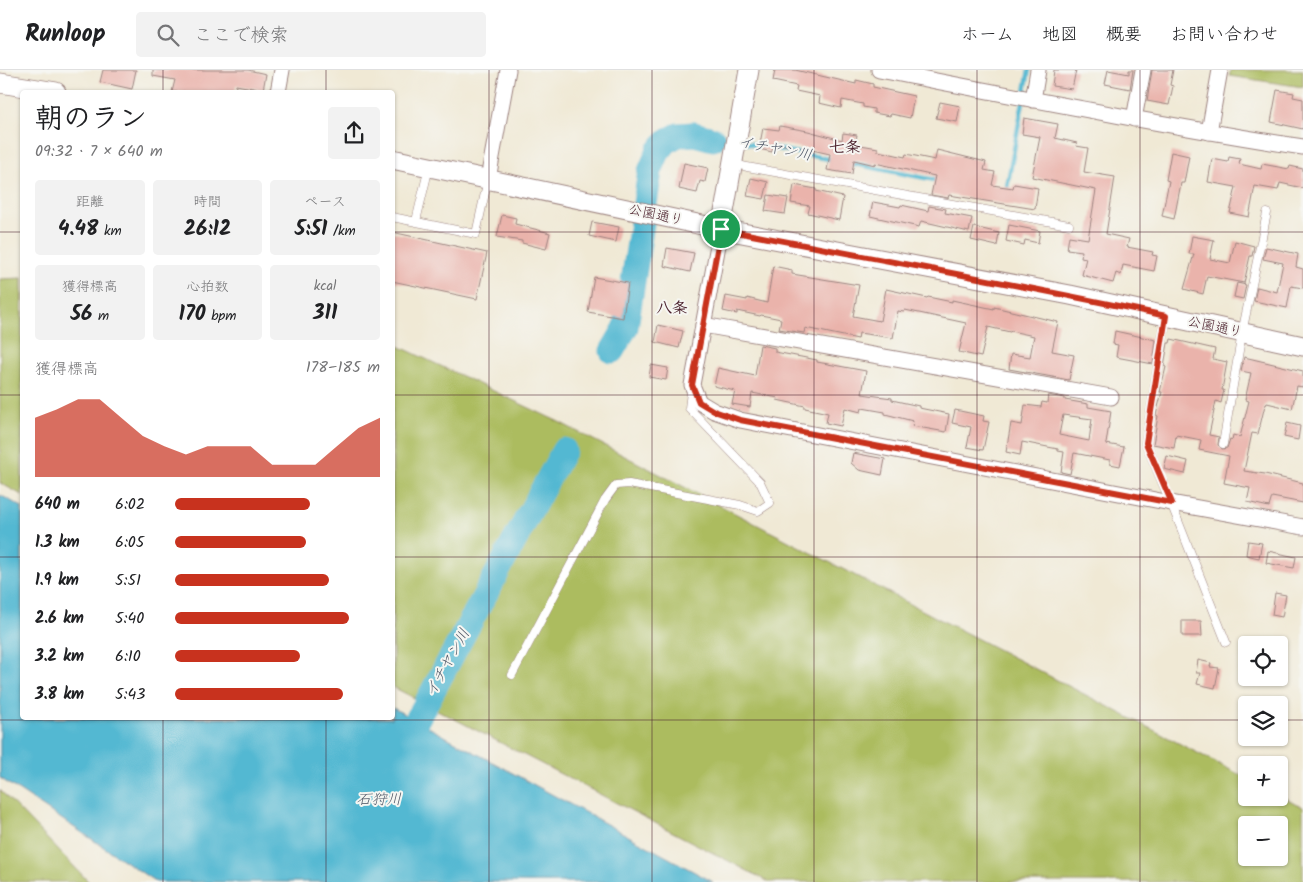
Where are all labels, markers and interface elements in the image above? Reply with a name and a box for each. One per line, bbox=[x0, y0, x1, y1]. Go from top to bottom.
search box bbox=[136, 12, 486, 57]
text: Runloop bbox=[25, 15, 106, 54]
icon: search bbox=[154, 21, 182, 49]
text: ここで検索 bbox=[194, 21, 289, 51]
text: ホーム bbox=[961, 21, 1014, 50]
text: 地図 bbox=[1042, 21, 1078, 50]
text: 概要 bbox=[1106, 21, 1142, 50]
text: お問い合わせ bbox=[1170, 21, 1278, 50]
text: 朝のラン bbox=[35, 97, 147, 142]
button: share bbox=[328, 107, 380, 159]
water label: イチヤン川 bbox=[736, 130, 814, 168]
district label: 七条 bbox=[829, 135, 861, 160]
text: 09:32 · 7 × 640 m bbox=[35, 139, 163, 164]
text: 距離 bbox=[76, 191, 104, 213]
text: 時間 bbox=[193, 191, 221, 213]
text: ペース bbox=[305, 191, 346, 213]
street label: 公園通り bbox=[626, 198, 686, 232]
pin bbox=[700, 208, 742, 250]
text: 4.48 bbox=[58, 213, 98, 246]
text: 26:12 bbox=[184, 213, 231, 246]
text: 5:51 bbox=[295, 213, 327, 246]
icon: arrive bbox=[707, 215, 735, 243]
text: km bbox=[98, 220, 122, 242]
text: /km bbox=[327, 220, 356, 242]
text: kcal bbox=[314, 275, 337, 297]
text: 獲得標高 bbox=[62, 276, 118, 298]
text: 心拍数 bbox=[186, 276, 228, 298]
district label: 八条 bbox=[656, 296, 688, 321]
text: 311 bbox=[313, 297, 337, 330]
text: 56 bbox=[70, 298, 92, 331]
text: 170 bbox=[179, 298, 206, 331]
text: m bbox=[92, 305, 109, 327]
text: bpm bbox=[206, 305, 236, 327]
street label: 公園通り bbox=[1185, 310, 1245, 344]
text: 178–185 m bbox=[306, 355, 380, 380]
text: 獲得標高 bbox=[35, 357, 99, 382]
text: 640 m bbox=[35, 492, 80, 517]
text: 6:02 bbox=[115, 492, 145, 517]
text: 1.3 km bbox=[35, 530, 80, 555]
text: 6:05 bbox=[115, 530, 144, 555]
text: 1.9 km bbox=[35, 568, 79, 593]
text: 5:51 bbox=[115, 568, 141, 593]
text: 2.6 km bbox=[35, 606, 84, 631]
text: 5:40 bbox=[115, 606, 144, 631]
water label: イチヤン川 bbox=[419, 624, 477, 702]
map controls bbox=[1238, 636, 1288, 866]
button: locate bbox=[1238, 636, 1288, 686]
text: 3.2 km bbox=[35, 644, 84, 669]
text: 6:10 bbox=[115, 644, 141, 669]
text: 3.8 km bbox=[35, 682, 84, 707]
text: 5:43 bbox=[115, 682, 145, 707]
button: layers bbox=[1238, 696, 1288, 746]
button: + bbox=[1238, 756, 1288, 806]
water label: 石狩川 bbox=[356, 788, 402, 812]
button: − bbox=[1238, 816, 1288, 866]

